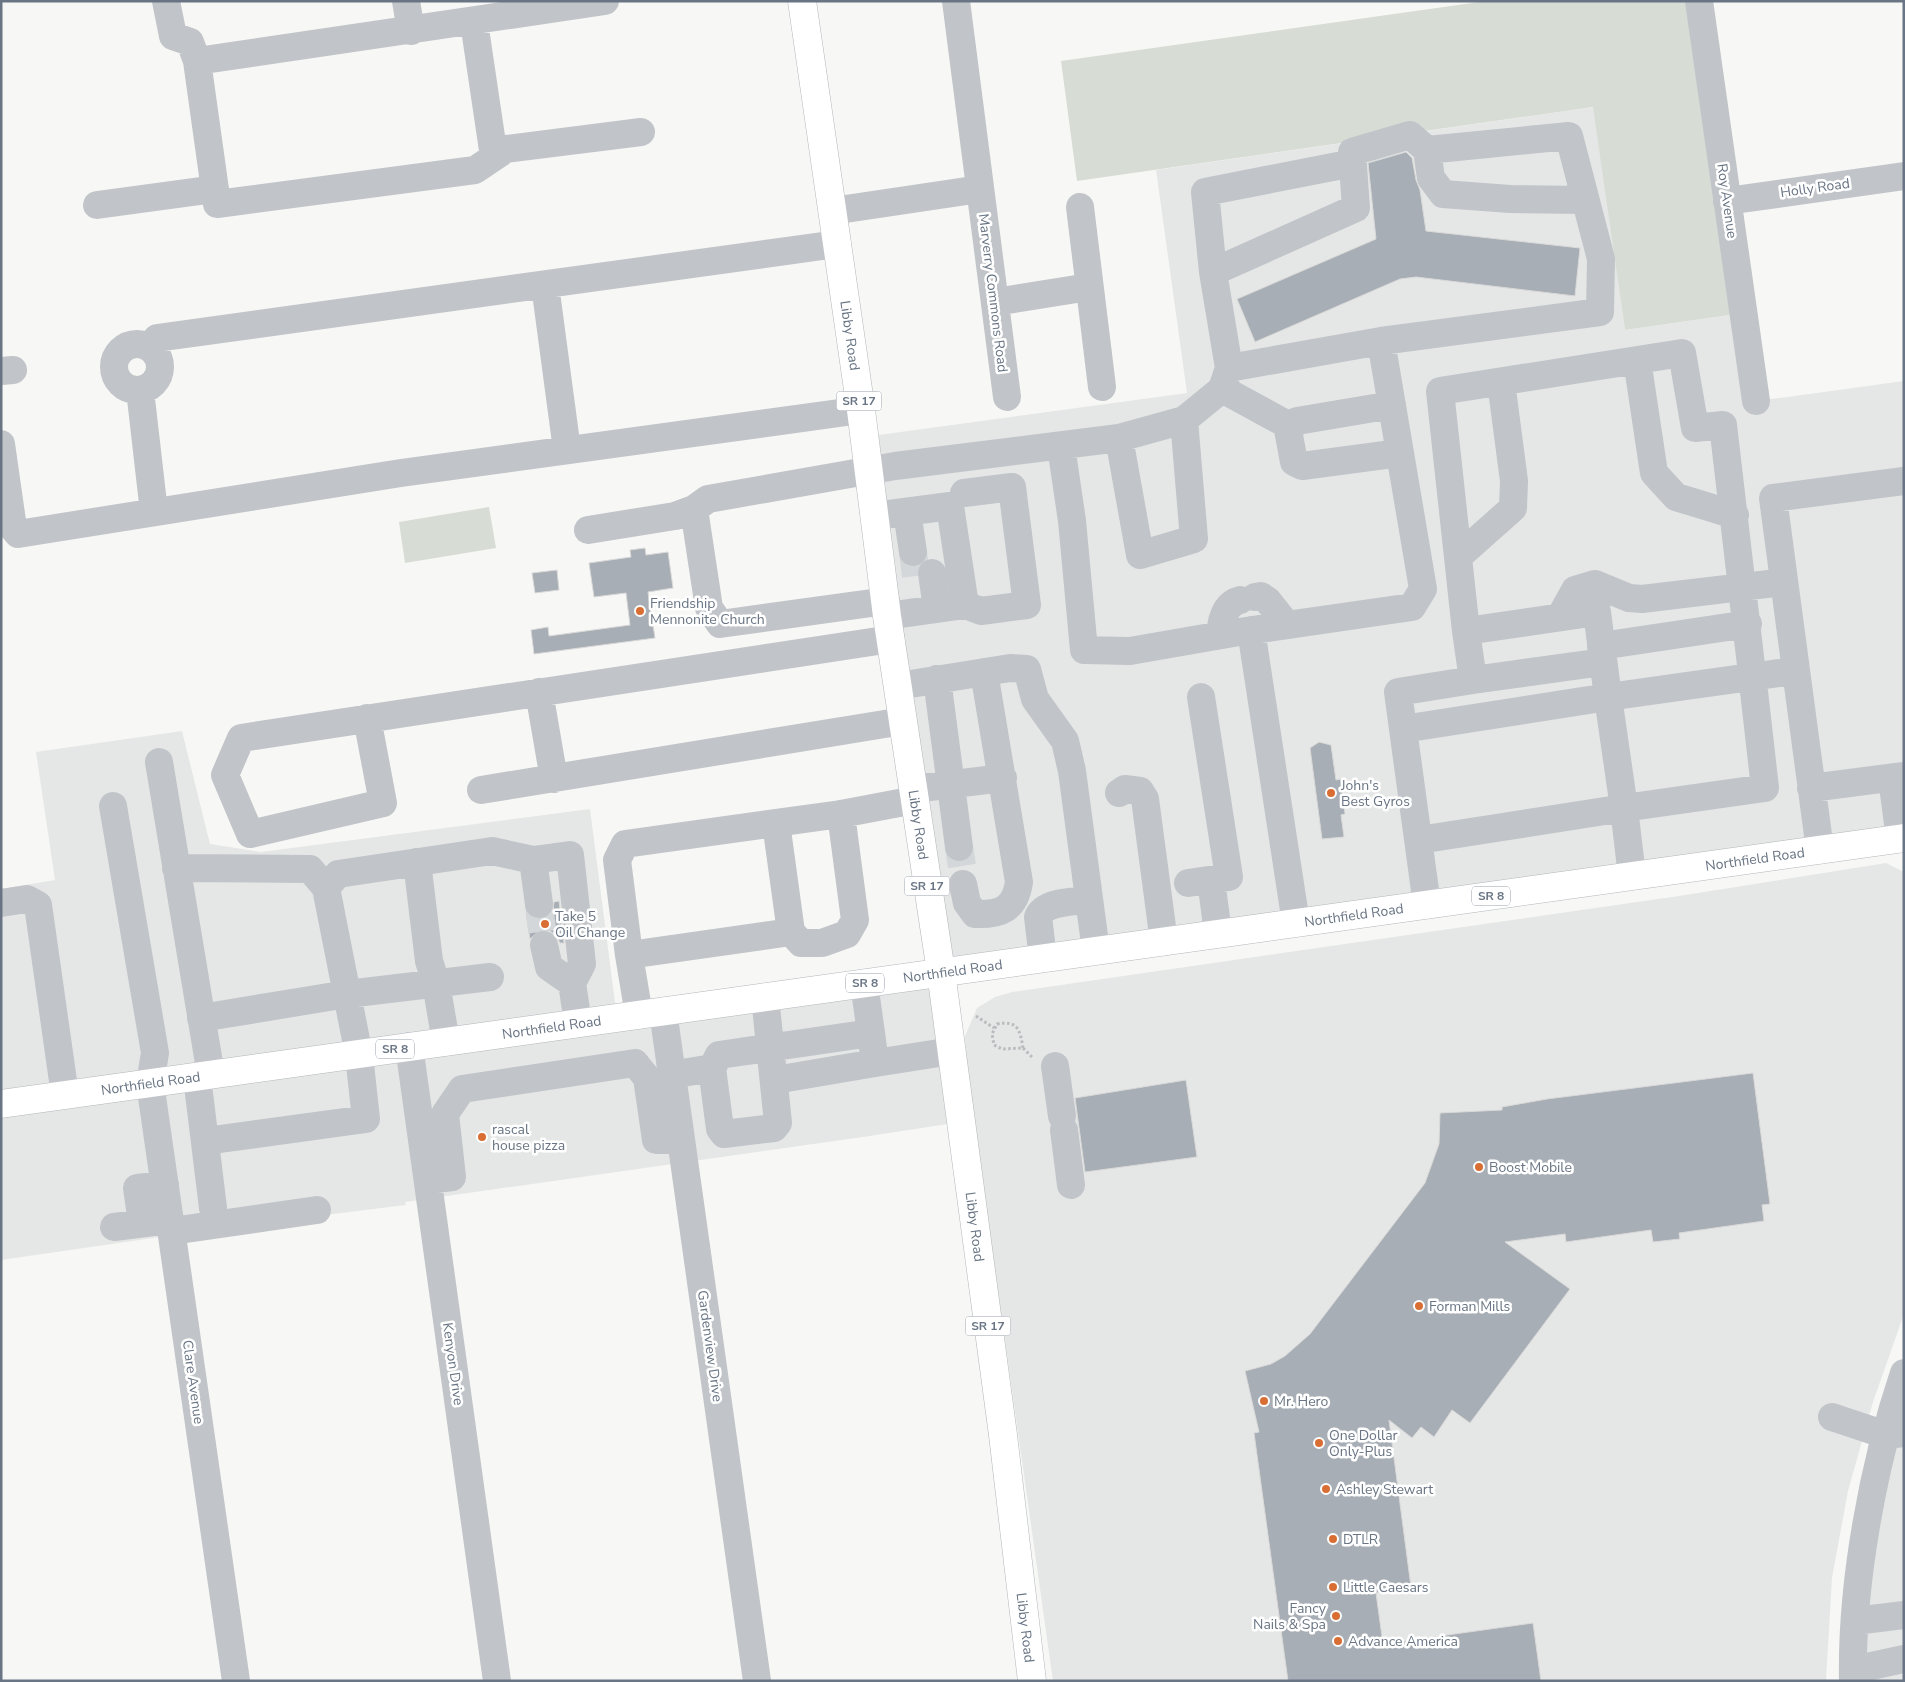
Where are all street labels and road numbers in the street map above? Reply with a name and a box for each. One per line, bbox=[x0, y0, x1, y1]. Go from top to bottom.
street label: Roy Avenue bbox=[1712, 162, 1742, 240]
street label: Holly Road bbox=[1779, 174, 1851, 202]
street label: Marverry Commons Road bbox=[974, 212, 1012, 374]
street label: Libby Road bbox=[836, 299, 865, 372]
road number: SR 17 bbox=[836, 392, 882, 411]
street label: Libby Road bbox=[904, 788, 933, 861]
street label: Northfield Road bbox=[1704, 842, 1806, 875]
road number: SR 17 bbox=[904, 876, 950, 896]
road number: SR 8 bbox=[1472, 886, 1510, 906]
street label: Northfield Road bbox=[1303, 899, 1405, 931]
street label: Northfield Road bbox=[902, 955, 1004, 987]
road number: SR 8 bbox=[846, 974, 884, 992]
street label: Northfield Road bbox=[501, 1011, 603, 1043]
road number: SR 8 bbox=[376, 1040, 414, 1058]
street label: Northfield Road bbox=[100, 1067, 201, 1099]
street label: Libby Road bbox=[961, 1191, 989, 1263]
street label: Gardenview Drive bbox=[693, 1289, 727, 1403]
road number: SR 17 bbox=[966, 1316, 1010, 1335]
street label: Kenyon Drive bbox=[438, 1321, 468, 1407]
street label: Clare Avenue bbox=[178, 1339, 208, 1425]
street label: Libby Road bbox=[1012, 1591, 1039, 1664]

